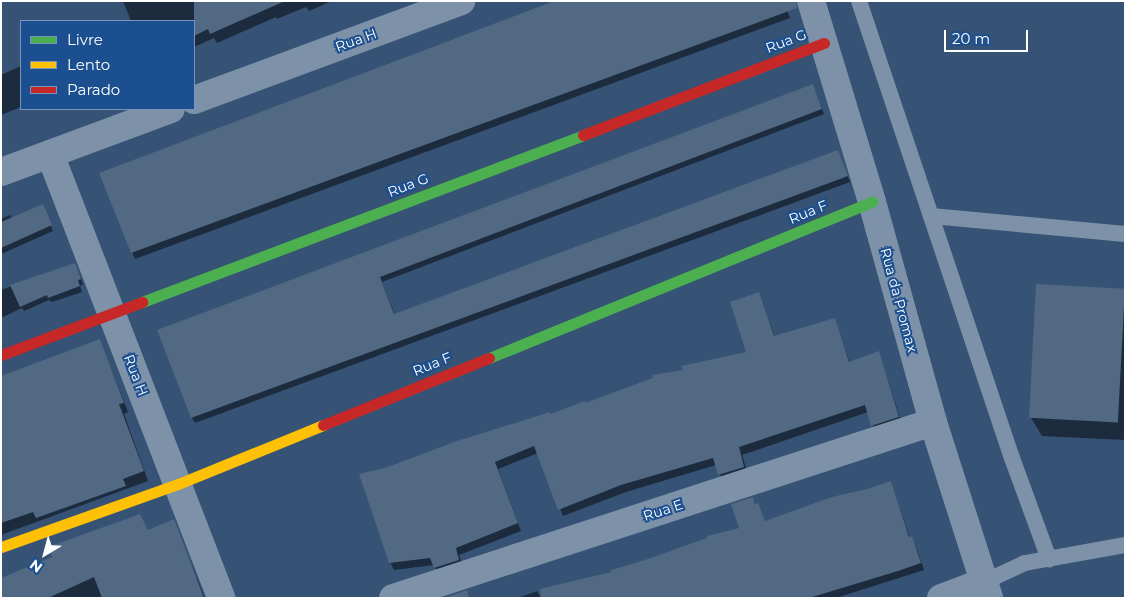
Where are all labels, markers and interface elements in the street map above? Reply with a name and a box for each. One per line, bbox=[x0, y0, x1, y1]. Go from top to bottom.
legend bbox=[20, 20, 195, 110]
scale bar bbox=[946, 20, 1030, 52]
street label: Rua H bbox=[333, 25, 379, 55]
street label: Rua G bbox=[763, 26, 809, 56]
text: 20 m bbox=[952, 29, 990, 48]
text: Livre bbox=[67, 30, 103, 49]
text: Lento bbox=[67, 55, 110, 74]
text: Parado bbox=[67, 80, 120, 99]
street label: Rua G bbox=[385, 170, 431, 200]
street label: Rua F bbox=[786, 197, 830, 227]
street label: Rua da Promax bbox=[877, 246, 921, 354]
street label: Rua F bbox=[410, 349, 454, 379]
street label: Rua H bbox=[120, 352, 152, 398]
street label: Rua E bbox=[641, 496, 685, 524]
north arrow bbox=[20, 529, 70, 579]
text: N bbox=[26, 555, 46, 577]

